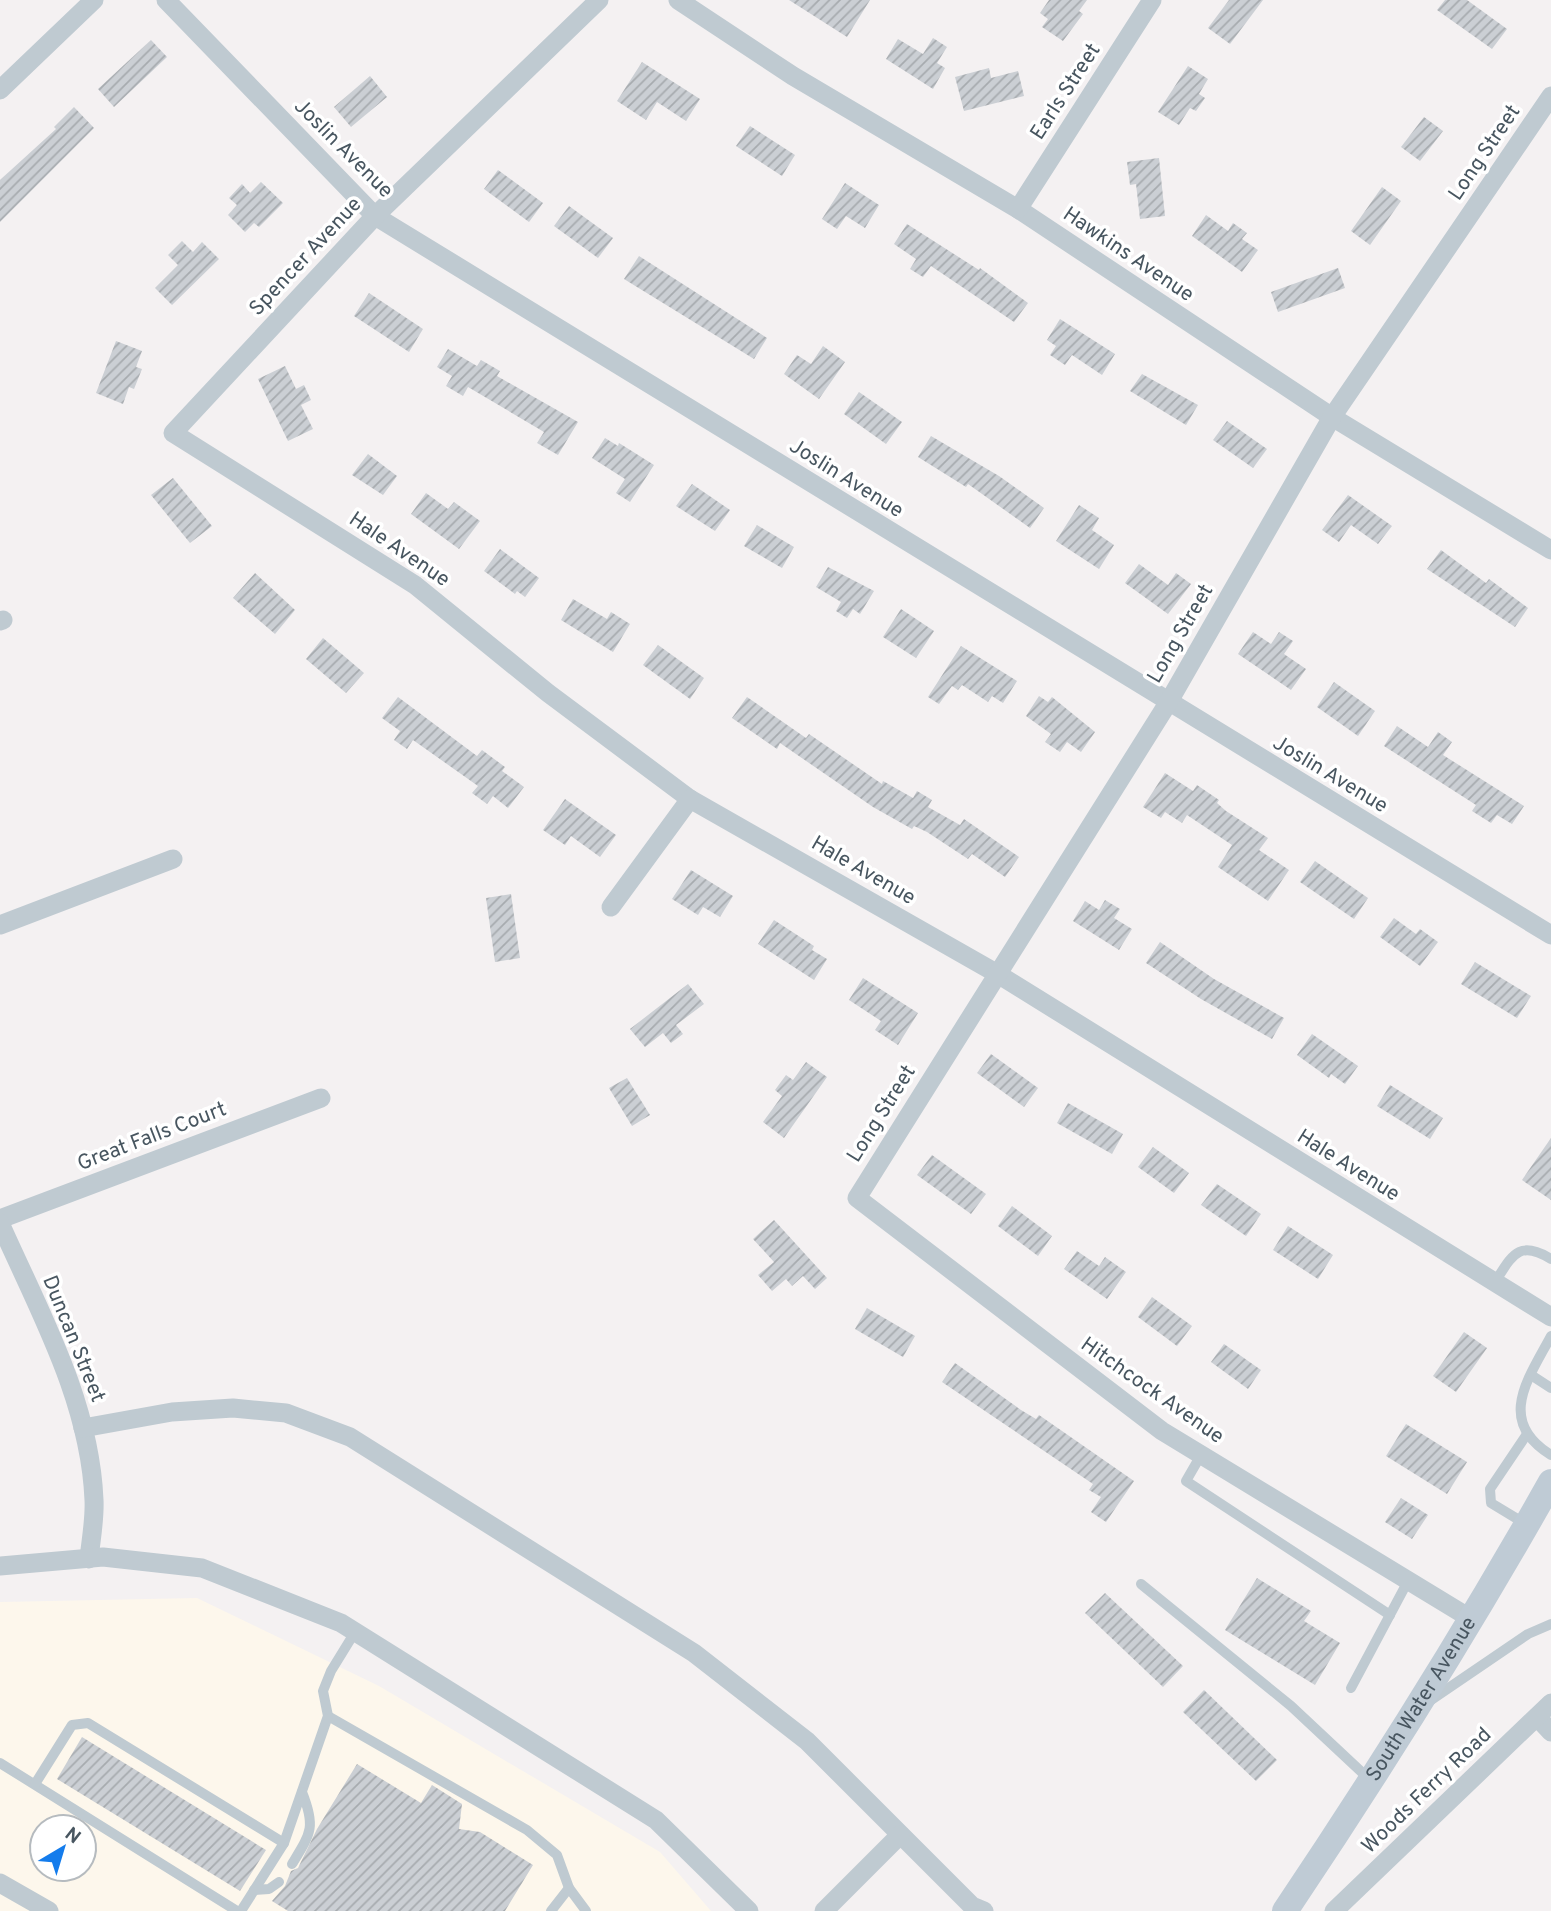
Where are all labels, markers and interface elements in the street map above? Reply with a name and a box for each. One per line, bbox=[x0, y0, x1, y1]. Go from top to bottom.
street label: Earls Street bbox=[1025, 39, 1107, 145]
street label: Joslin Avenue bbox=[288, 94, 398, 204]
street label: Long Street bbox=[1443, 100, 1527, 206]
street label: Spencer Avenue bbox=[244, 192, 368, 322]
street label: Hawkins Avenue bbox=[1057, 201, 1199, 309]
street label: Joslin Avenue bbox=[784, 433, 908, 525]
street label: Hale Avenue bbox=[343, 506, 455, 594]
street label: Long Street bbox=[1142, 580, 1220, 688]
street label: Joslin Avenue bbox=[1267, 730, 1393, 820]
street label: Hale Avenue bbox=[806, 830, 920, 912]
street label: Long Street bbox=[841, 1060, 923, 1168]
street label: Great Falls Court bbox=[74, 1096, 230, 1178]
street label: Hale Avenue bbox=[1292, 1124, 1404, 1208]
street label: Duncan Street bbox=[35, 1272, 111, 1406]
street label: Hitchcock Avenue bbox=[1075, 1331, 1229, 1451]
street label: South Water Avenue bbox=[1360, 1612, 1483, 1787]
street label: Woods Ferry Road bbox=[1356, 1722, 1498, 1860]
north arrow bbox=[28, 1813, 98, 1883]
text: N bbox=[59, 1823, 85, 1850]

